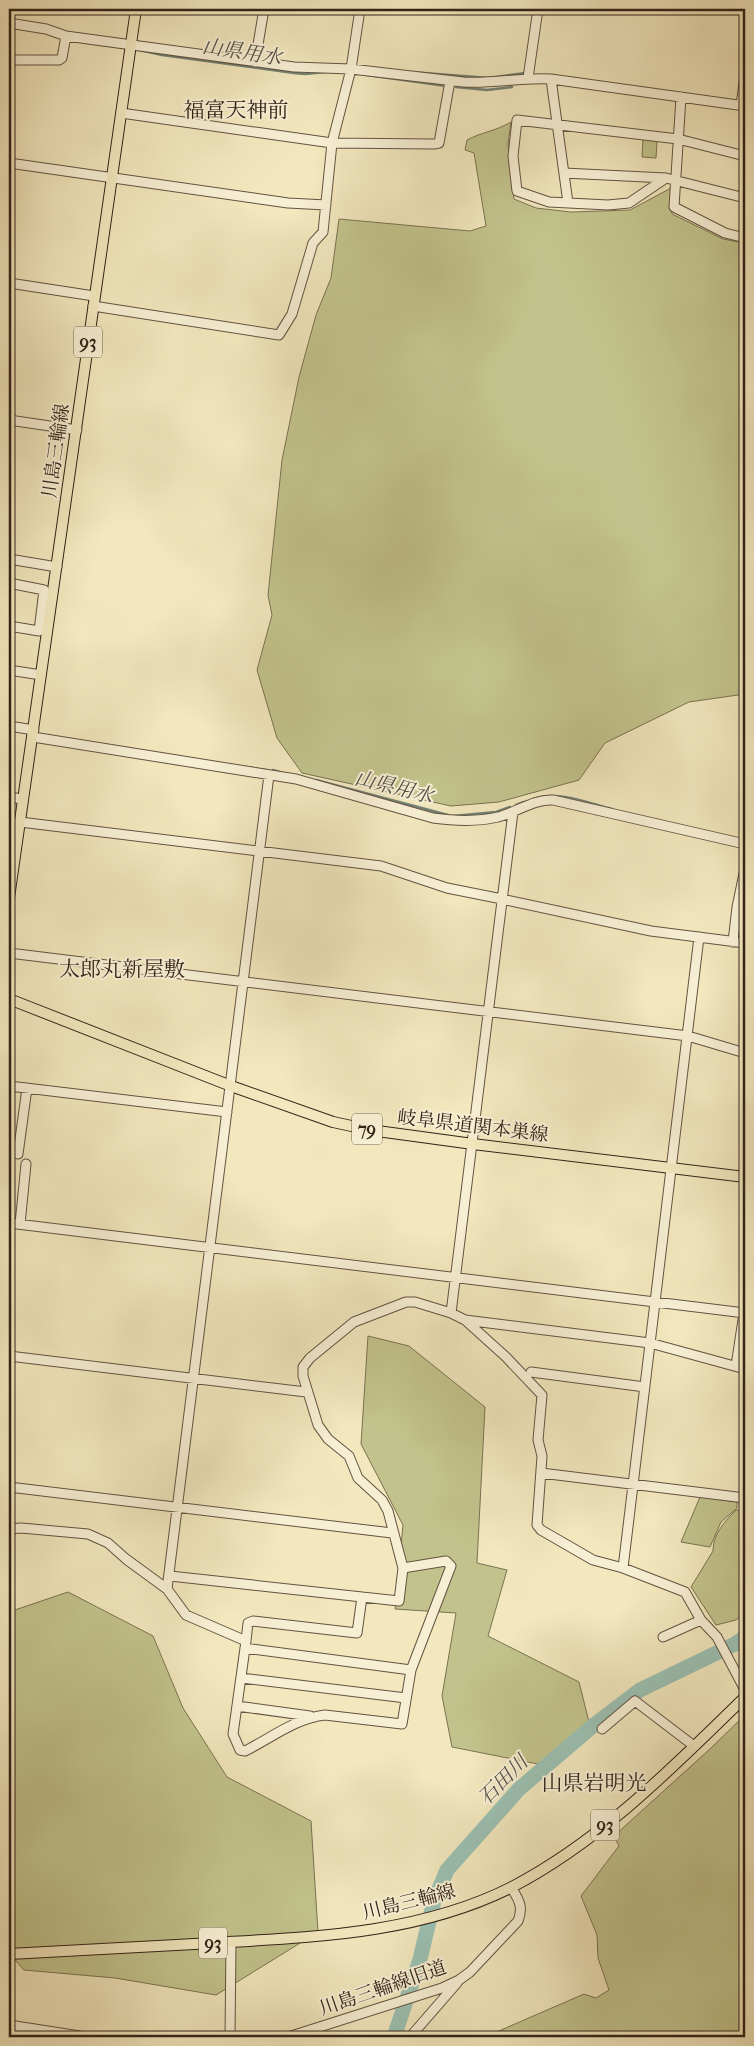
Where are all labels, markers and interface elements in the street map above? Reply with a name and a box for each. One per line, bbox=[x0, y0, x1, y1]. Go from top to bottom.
water label: 山県用水 bbox=[201, 34, 285, 70]
district label: 福富天神前 bbox=[184, 98, 289, 122]
road number: 93 bbox=[74, 327, 102, 358]
street label: 川島三輪線 bbox=[38, 402, 74, 500]
water label: 山県用水 bbox=[352, 766, 438, 808]
district label: 太郎丸新屋敷 bbox=[59, 957, 185, 981]
street label: 岐阜県道関本巣線 bbox=[396, 1106, 550, 1146]
road number: 79 bbox=[352, 1114, 382, 1144]
water label: 石田川 bbox=[474, 1749, 534, 1809]
district label: 山県岩明光 bbox=[542, 1771, 647, 1795]
road number: 93 bbox=[591, 1810, 619, 1840]
street label: 川島三輪線 bbox=[360, 1880, 458, 1924]
road number: 93 bbox=[199, 1928, 227, 1959]
street label: 川島三輪線旧道 bbox=[317, 1956, 449, 2020]

